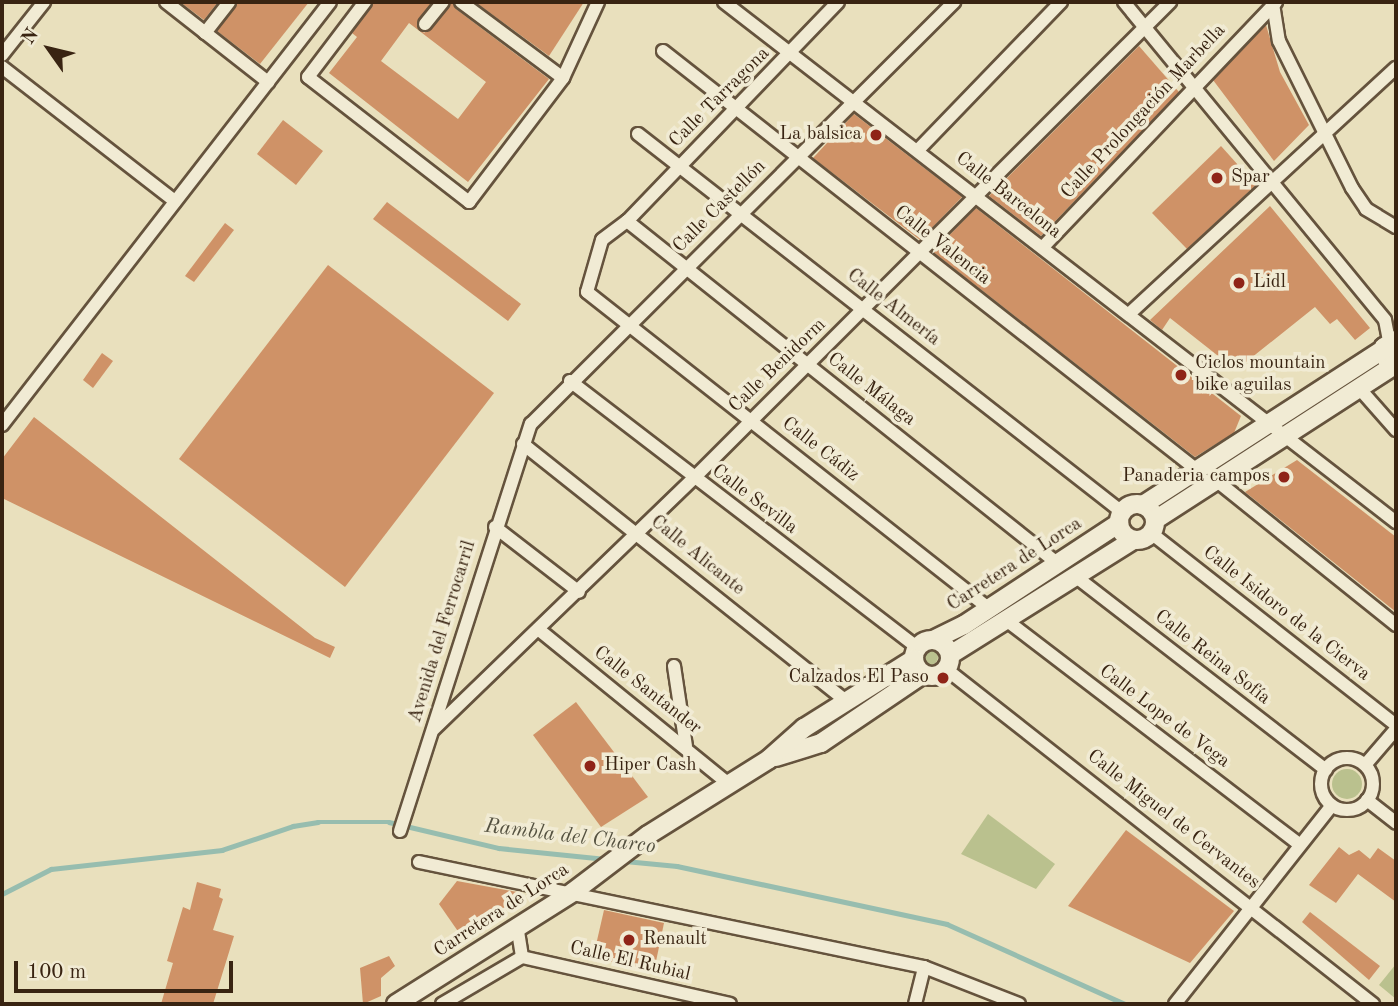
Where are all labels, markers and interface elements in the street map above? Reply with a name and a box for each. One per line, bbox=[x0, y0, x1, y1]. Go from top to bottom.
north arrow bbox=[14, 14, 84, 84]
street label: Calle Prolongación Marbella bbox=[1057, 20, 1231, 204]
text: N bbox=[19, 26, 43, 48]
street label: Calle Tarragona bbox=[665, 43, 775, 153]
place label: La balsica bbox=[779, 124, 862, 146]
marker: La balsica bbox=[868, 127, 884, 143]
street label: Calle Barcelona bbox=[951, 148, 1065, 244]
street label: Calle Castellón bbox=[669, 156, 771, 258]
place label: Spar bbox=[1231, 167, 1270, 189]
marker: Spar bbox=[1209, 170, 1225, 186]
street label: Calle Valencia bbox=[889, 201, 995, 291]
street label: Calle Almería bbox=[842, 264, 944, 352]
place label: Lidl bbox=[1253, 272, 1286, 294]
marker: Lidl bbox=[1231, 275, 1247, 291]
street label: Calle Benidorm bbox=[725, 314, 831, 418]
street label: Calle Málaga bbox=[822, 348, 920, 432]
place label: Ciclos mountain bike aguilas bbox=[1195, 353, 1326, 397]
marker: Ciclos mountain bike aguilas bbox=[1173, 367, 1189, 383]
street label: Calle Cádiz bbox=[777, 413, 863, 487]
street label: Calle Sevilla bbox=[706, 460, 802, 540]
place label: Panaderia campos bbox=[1122, 466, 1270, 488]
marker: Panaderia campos bbox=[1276, 469, 1292, 485]
street label: Calle Alicante bbox=[645, 511, 749, 601]
street label: Carretera de Lorca bbox=[943, 513, 1087, 617]
street label: Avenida del Ferrocarril bbox=[404, 538, 482, 726]
street label: Calle Isidoro de la Cierva bbox=[1198, 542, 1374, 686]
street label: Calle Reina Sofía bbox=[1149, 606, 1275, 710]
street label: Calle Santander bbox=[589, 642, 705, 740]
street label: Calle Lope de Vega bbox=[1094, 660, 1234, 774]
place label: Calzados El Paso bbox=[788, 667, 929, 689]
marker: Calzados El Paso bbox=[935, 670, 951, 686]
street label: Calle Miguel de Cervantes bbox=[1082, 745, 1264, 895]
place label: Hiper Cash bbox=[604, 755, 696, 777]
marker: Hiper Cash bbox=[582, 758, 598, 774]
water label: Rambla del Charco bbox=[483, 814, 657, 860]
street label: Carretera de Lorca bbox=[430, 859, 574, 963]
place label: Renault bbox=[643, 929, 707, 951]
marker: Renault bbox=[621, 932, 637, 948]
street label: Calle El Rubial bbox=[567, 937, 693, 987]
scale bar bbox=[18, 946, 236, 990]
text: 100 m bbox=[27, 962, 86, 983]

